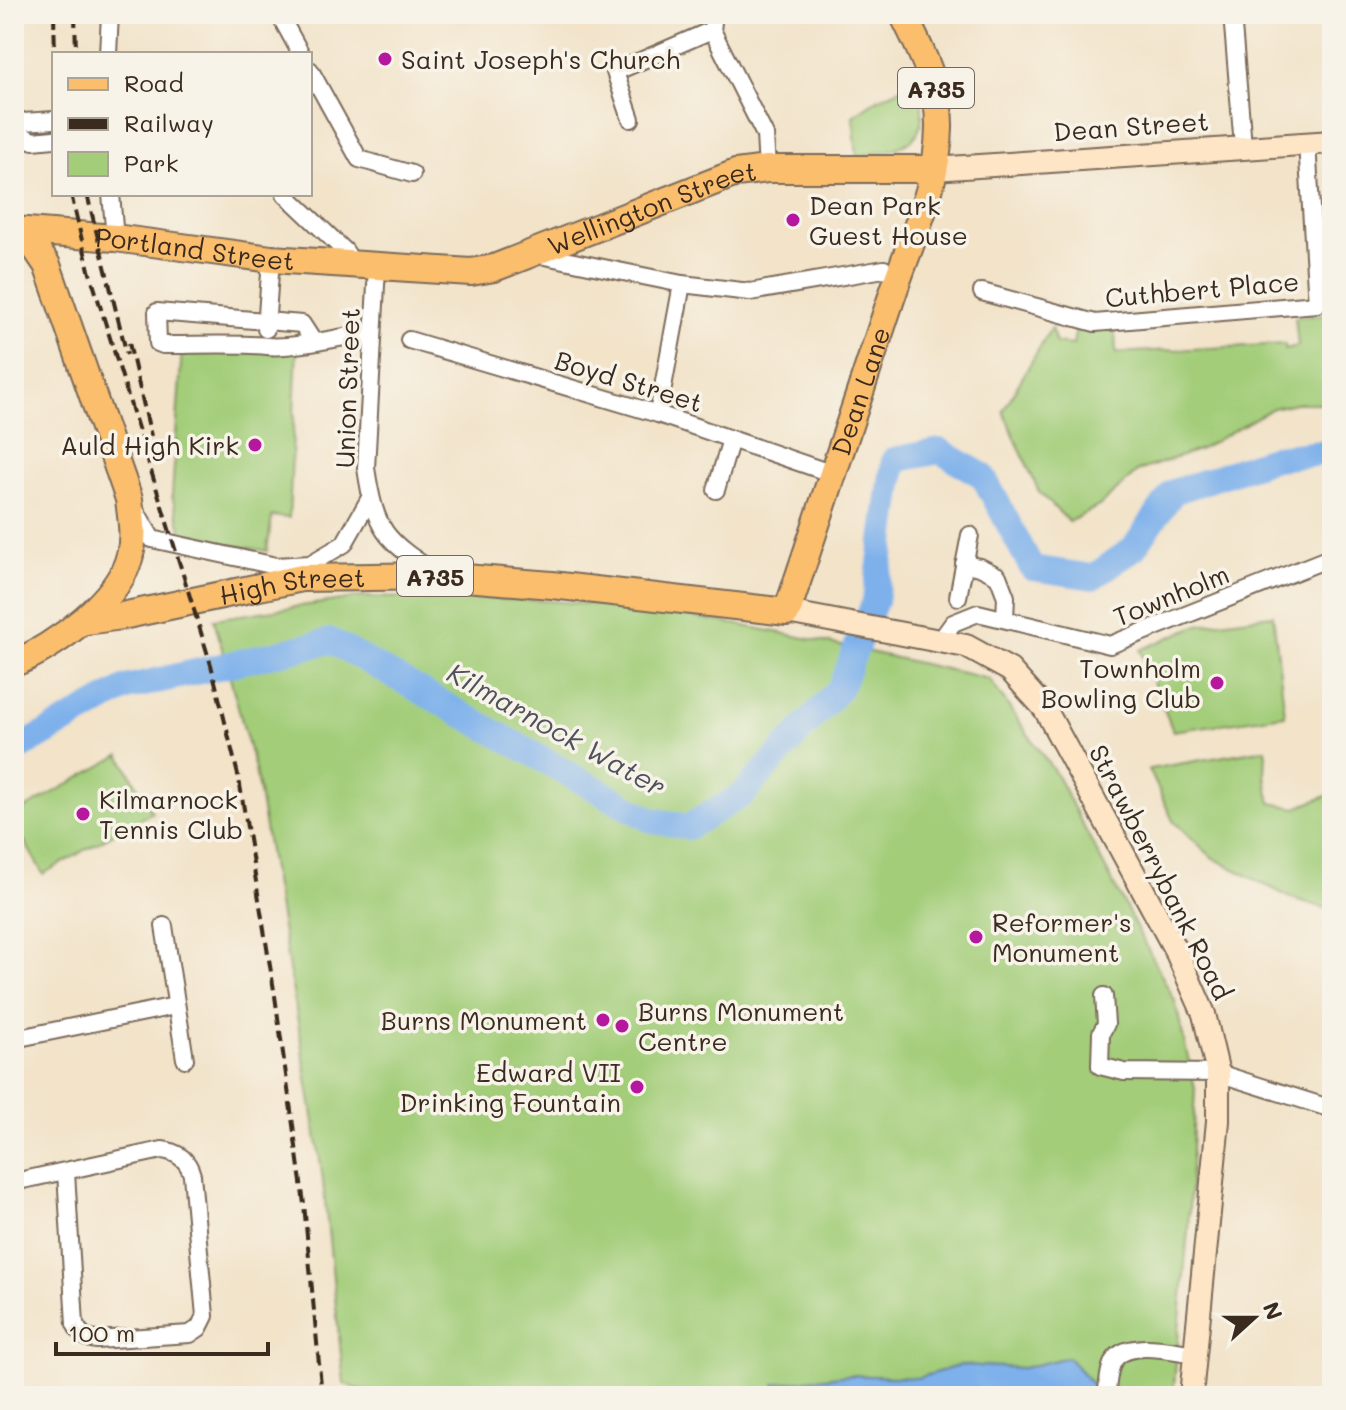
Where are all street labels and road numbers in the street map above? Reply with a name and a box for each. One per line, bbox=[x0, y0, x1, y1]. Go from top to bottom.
road number: A735 bbox=[898, 68, 974, 108]
street label: Dean Street bbox=[1052, 104, 1210, 148]
street label: Wellington Street bbox=[542, 154, 758, 262]
street label: Portland Street bbox=[94, 220, 296, 277]
street label: Cuthbert Place bbox=[1104, 264, 1300, 314]
street label: Union Street bbox=[327, 307, 367, 469]
street label: Dean Lane bbox=[823, 322, 898, 460]
street label: Boyd Street bbox=[551, 342, 707, 420]
road number: A735 bbox=[397, 556, 473, 596]
street label: Townholm bbox=[1108, 556, 1234, 634]
street label: High Street bbox=[216, 560, 366, 612]
street label: Strawberrybank Road bbox=[1082, 739, 1240, 1005]

